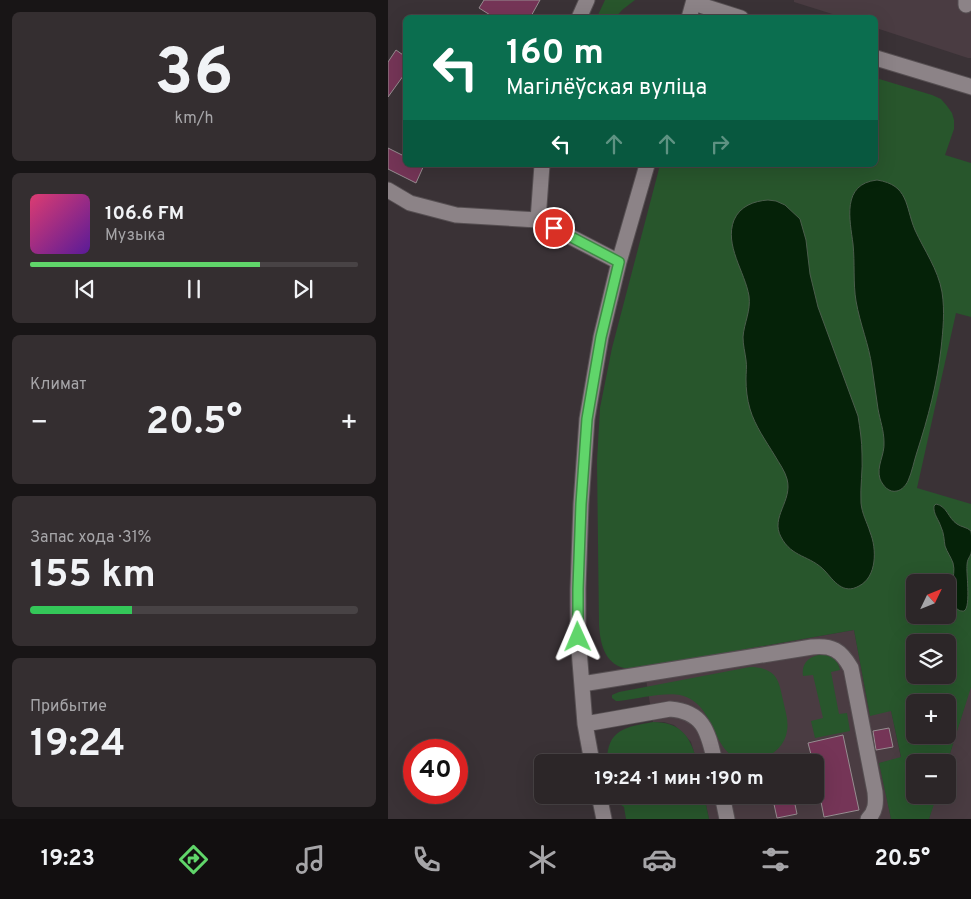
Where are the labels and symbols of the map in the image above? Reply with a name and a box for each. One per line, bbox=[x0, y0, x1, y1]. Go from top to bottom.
pin bbox=[533, 207, 575, 249]
north arrow bbox=[906, 574, 956, 624]
position arrow bbox=[551, 610, 603, 662]
speed limit sign: 40 bbox=[403, 739, 468, 804]

